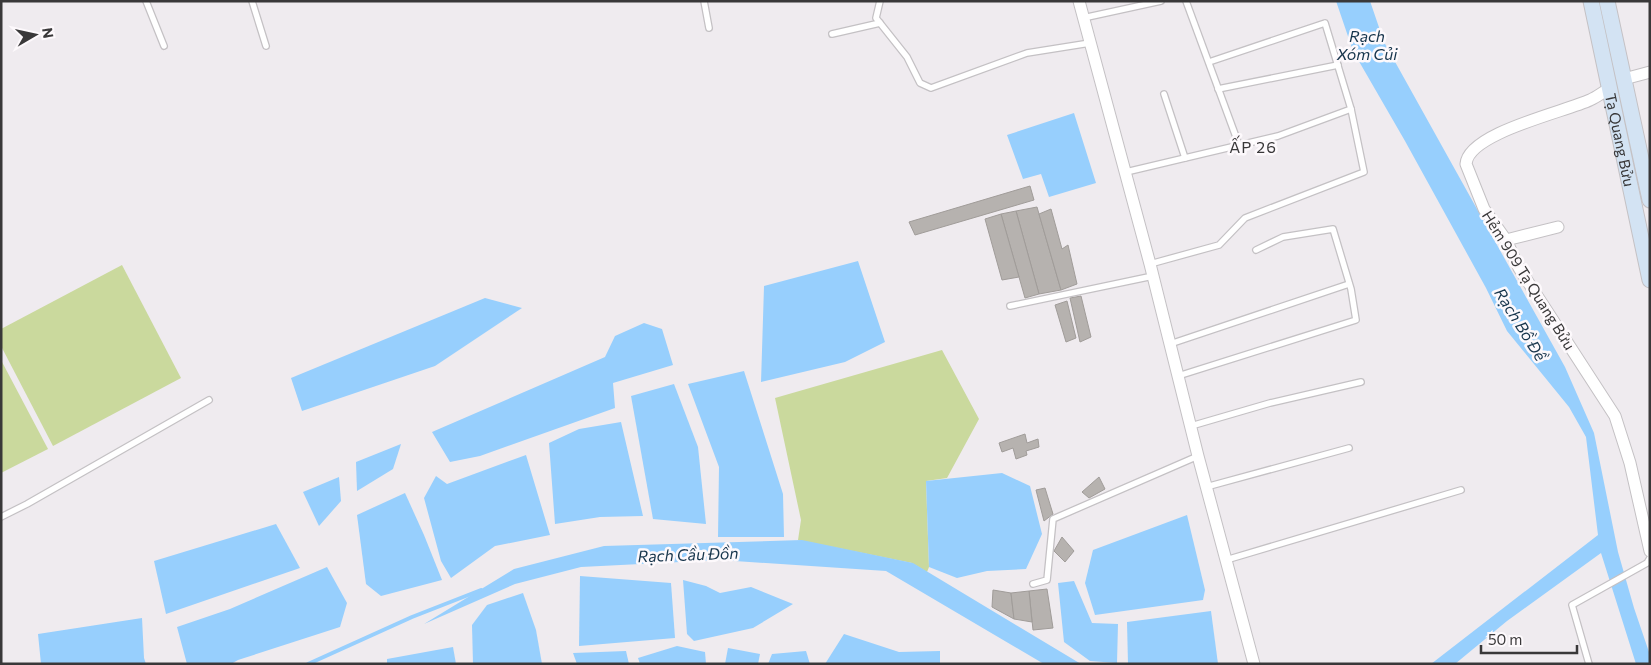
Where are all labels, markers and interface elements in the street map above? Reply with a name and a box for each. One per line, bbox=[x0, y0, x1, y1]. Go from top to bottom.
north arrow bbox=[10, 10, 60, 60]
text: N bbox=[39, 26, 58, 39]
water label: Rạch Xóm Củi bbox=[1336, 26, 1398, 63]
street label: Tạ Quang Bửu bbox=[1602, 92, 1639, 188]
district label: ẤP 26 bbox=[1229, 135, 1277, 156]
street label: Hẻm 909 Tạ Quang Bửu bbox=[1479, 207, 1579, 353]
water label: Rạch Bồ Đề bbox=[1491, 284, 1552, 365]
water label: Rạch Cầu Đồn bbox=[637, 543, 739, 565]
scale bar bbox=[1481, 622, 1577, 654]
text: 50 m bbox=[1488, 630, 1522, 648]

